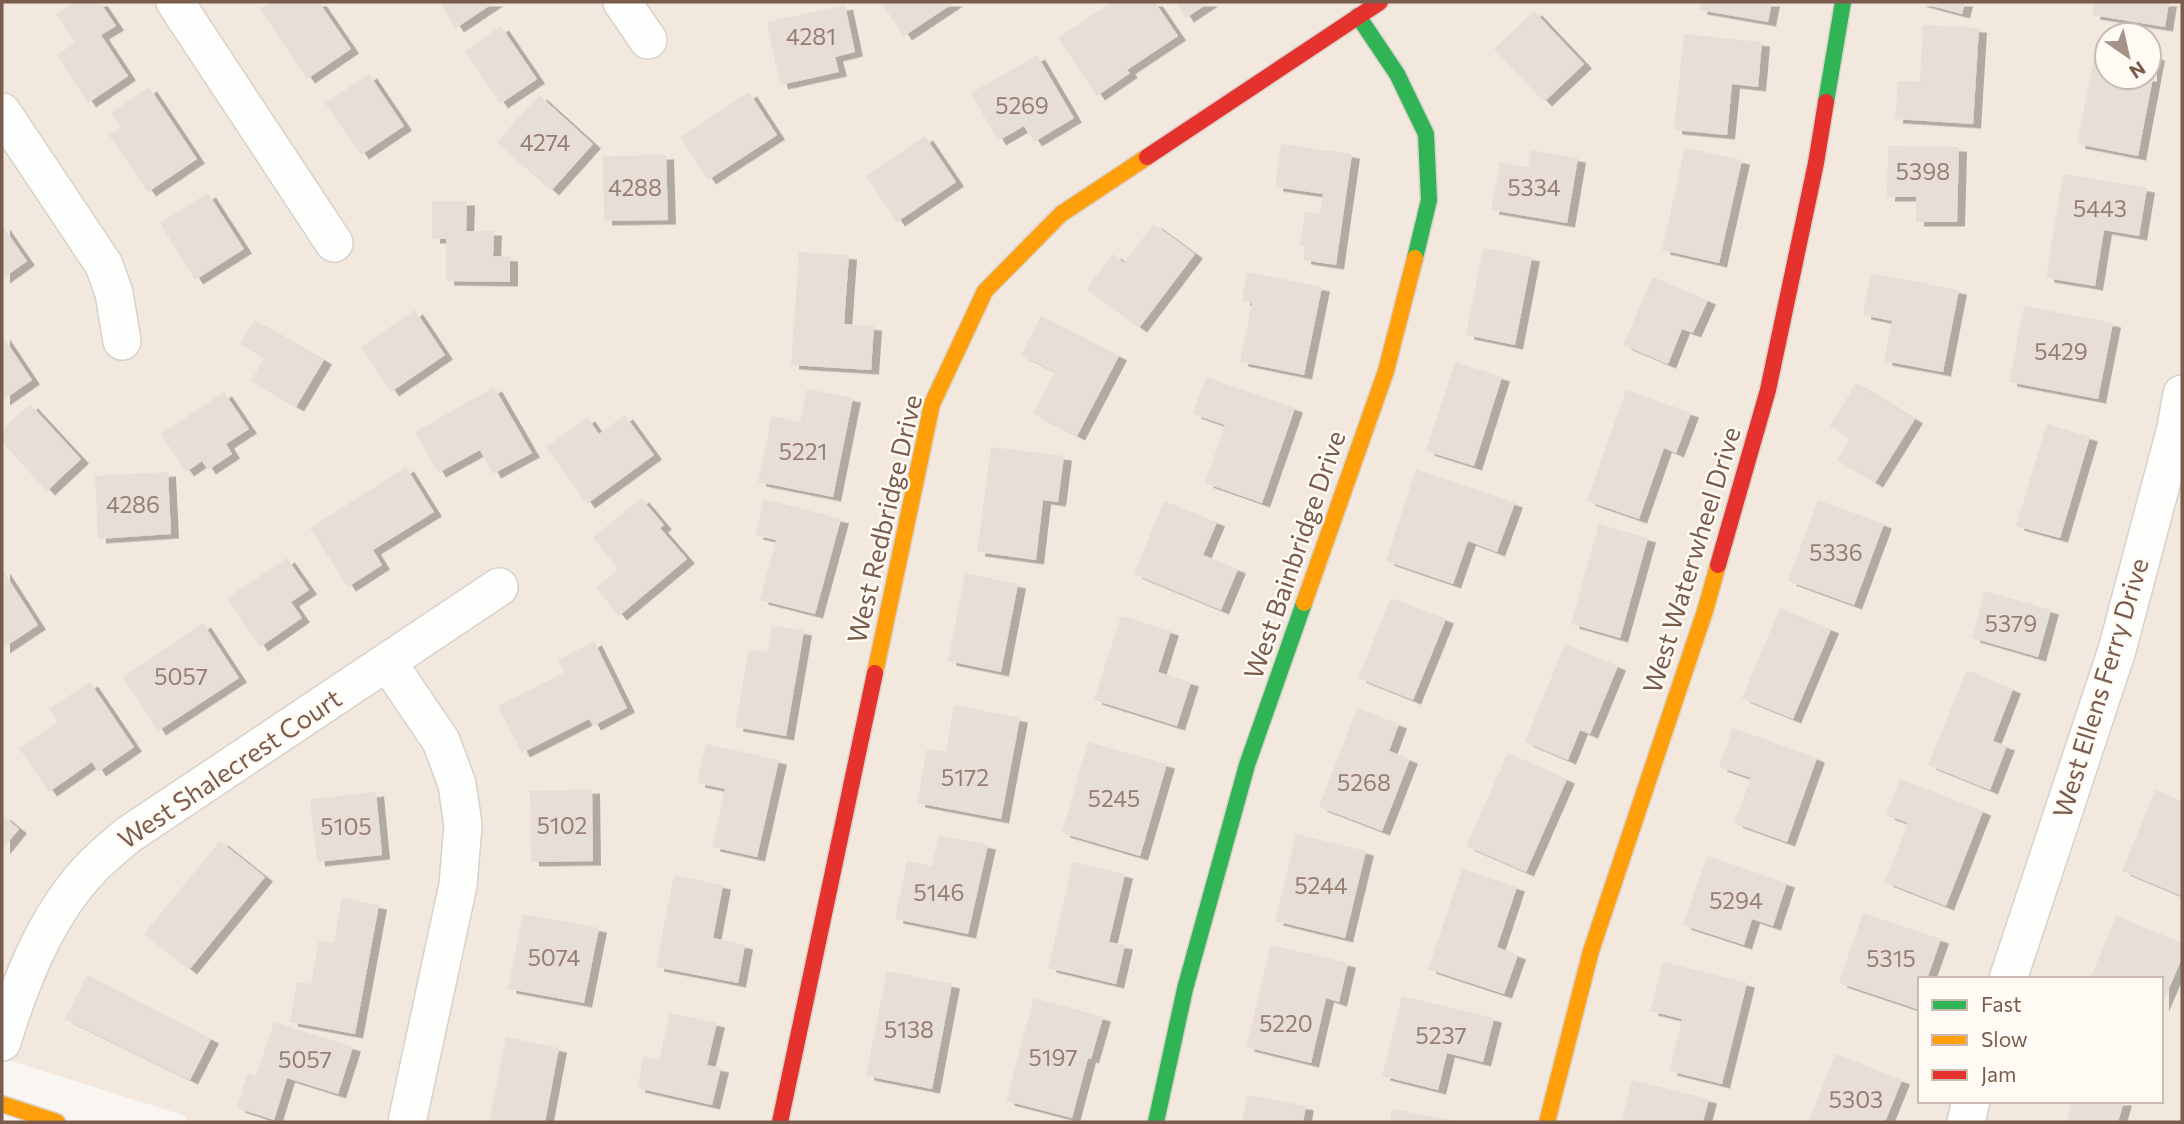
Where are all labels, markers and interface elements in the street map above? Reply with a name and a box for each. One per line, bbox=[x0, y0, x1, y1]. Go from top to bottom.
north arrow bbox=[2093, 21, 2163, 91]
house number: 4281 bbox=[786, 22, 836, 50]
text: N bbox=[2125, 57, 2150, 84]
house number: 5269 bbox=[995, 91, 1049, 119]
house number: 4274 bbox=[520, 128, 571, 156]
house number: 5398 bbox=[1896, 157, 1950, 185]
house number: 4288 bbox=[608, 173, 662, 201]
house number: 5334 bbox=[1507, 173, 1561, 201]
house number: 5443 bbox=[2073, 194, 2127, 222]
house number: 5429 bbox=[2034, 337, 2088, 365]
street label: West Redbridge Drive bbox=[840, 391, 927, 646]
street label: West Waterwheel Drive bbox=[1635, 423, 1746, 696]
street label: West Bainbridge Drive bbox=[1237, 426, 1351, 683]
house number: 5221 bbox=[779, 437, 827, 465]
house number: 4286 bbox=[106, 490, 160, 518]
house number: 5336 bbox=[1809, 538, 1863, 566]
street label: West Ellens Ferry Drive bbox=[2045, 554, 2154, 821]
house number: 5379 bbox=[1985, 609, 2037, 637]
house number: 5057 bbox=[154, 662, 208, 690]
street label: West Shalecrest Court bbox=[112, 681, 347, 854]
house number: 5172 bbox=[941, 763, 989, 791]
house number: 5268 bbox=[1337, 768, 1391, 796]
house number: 5245 bbox=[1088, 784, 1140, 812]
house number: 5102 bbox=[537, 811, 587, 839]
house number: 5105 bbox=[320, 812, 372, 840]
house number: 5244 bbox=[1294, 871, 1348, 899]
house number: 5146 bbox=[914, 878, 964, 906]
house number: 5294 bbox=[1709, 886, 1763, 914]
house number: 5074 bbox=[528, 943, 581, 971]
house number: 5315 bbox=[1866, 944, 1916, 972]
legend bbox=[1918, 977, 2163, 1103]
text: Fast bbox=[1981, 991, 2022, 1016]
house number: 5220 bbox=[1259, 1009, 1313, 1037]
house number: 5138 bbox=[884, 1015, 934, 1043]
house number: 5237 bbox=[1415, 1021, 1467, 1049]
text: Slow bbox=[1981, 1026, 2028, 1051]
house number: 5197 bbox=[1028, 1043, 1078, 1071]
house number: 5057 bbox=[278, 1045, 332, 1073]
text: Jam bbox=[1981, 1061, 2016, 1086]
house number: 5303 bbox=[1829, 1085, 1883, 1113]

